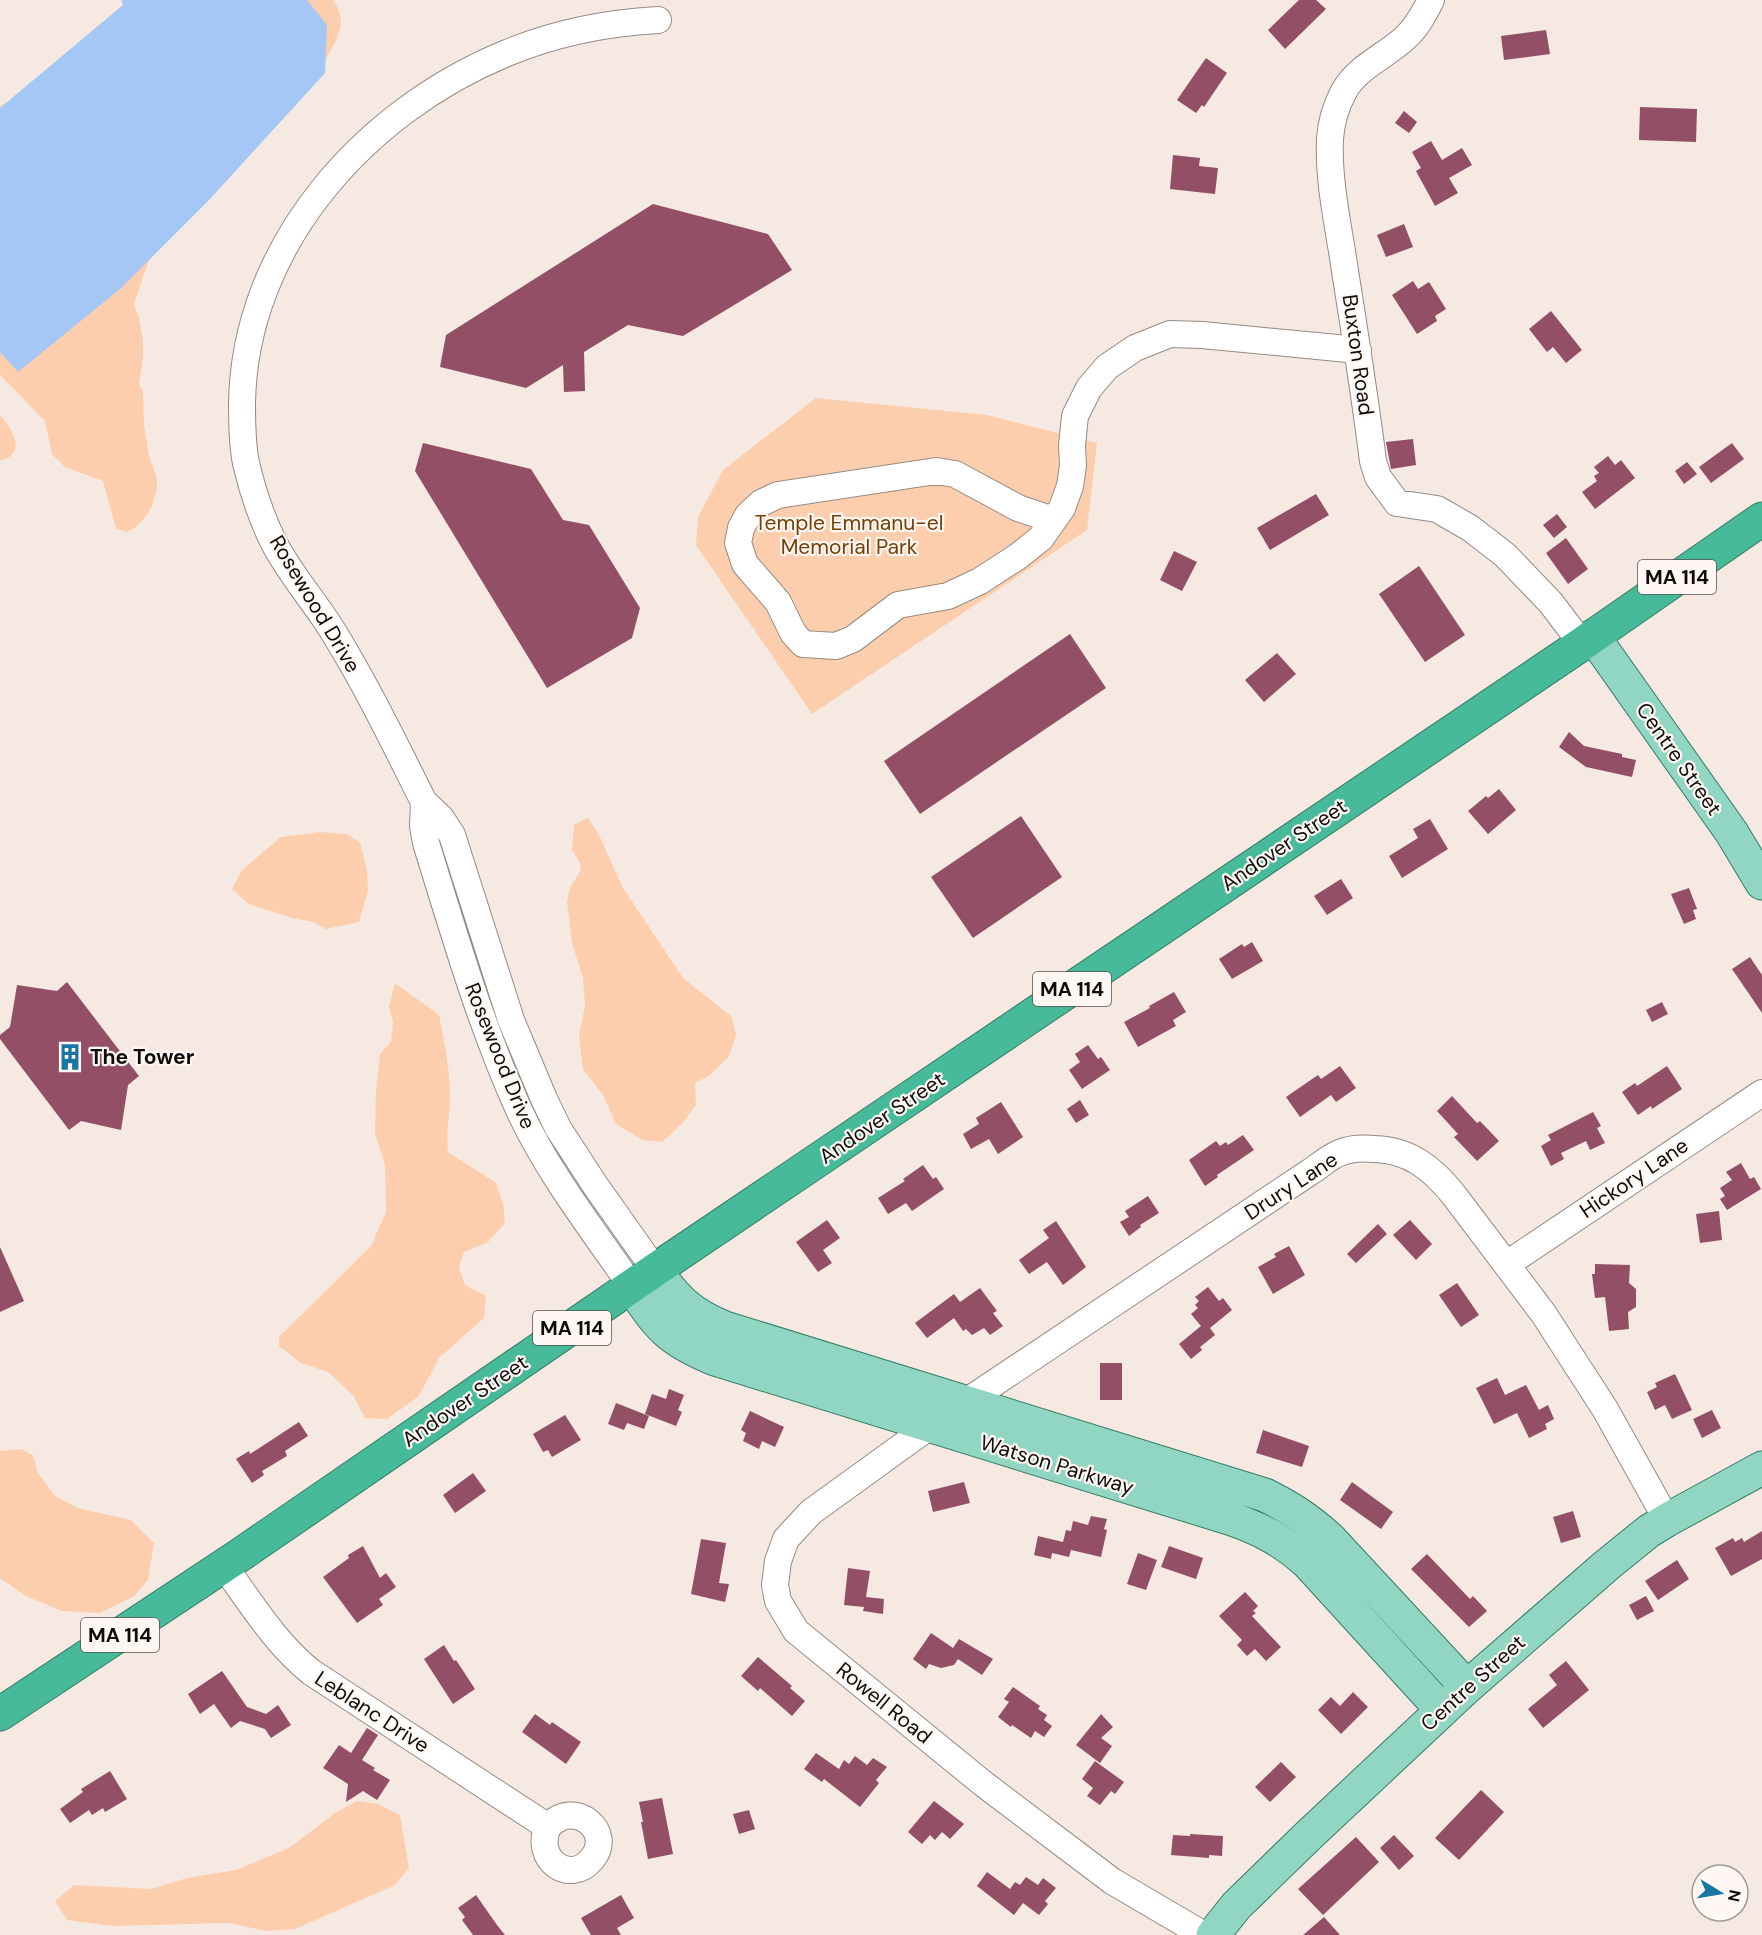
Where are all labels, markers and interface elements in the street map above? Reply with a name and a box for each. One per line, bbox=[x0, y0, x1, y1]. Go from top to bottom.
street label: Buxton Road bbox=[1336, 293, 1380, 417]
park label: Temple Emmanu-el Memorial Park bbox=[755, 509, 943, 561]
street label: Rosewood Drive bbox=[263, 530, 367, 678]
road number: MA 114 bbox=[1638, 560, 1716, 594]
street label: Centre Street bbox=[1630, 697, 1728, 821]
street label: Andover Street bbox=[1215, 792, 1353, 898]
road number: MA 114 bbox=[1033, 972, 1111, 1006]
street label: Rosewood Drive bbox=[458, 979, 542, 1133]
building icon: The Tower bbox=[55, 1042, 85, 1072]
place label: The Tower bbox=[90, 1043, 195, 1071]
street label: Andover Street bbox=[813, 1065, 951, 1171]
street label: Hickory Lane bbox=[1574, 1131, 1694, 1225]
street label: Drury Lane bbox=[1239, 1145, 1343, 1227]
road number: MA 114 bbox=[533, 1311, 611, 1345]
street label: Andover Street bbox=[396, 1348, 534, 1454]
street label: Watson Parkway bbox=[977, 1428, 1138, 1502]
road number: MA 114 bbox=[81, 1618, 159, 1652]
street label: Centre Street bbox=[1415, 1629, 1531, 1737]
street label: Rowell Road bbox=[830, 1656, 938, 1750]
street label: Leblanc Drive bbox=[309, 1665, 435, 1760]
north arrow bbox=[1690, 1863, 1750, 1923]
text: N bbox=[1723, 1888, 1746, 1903]

